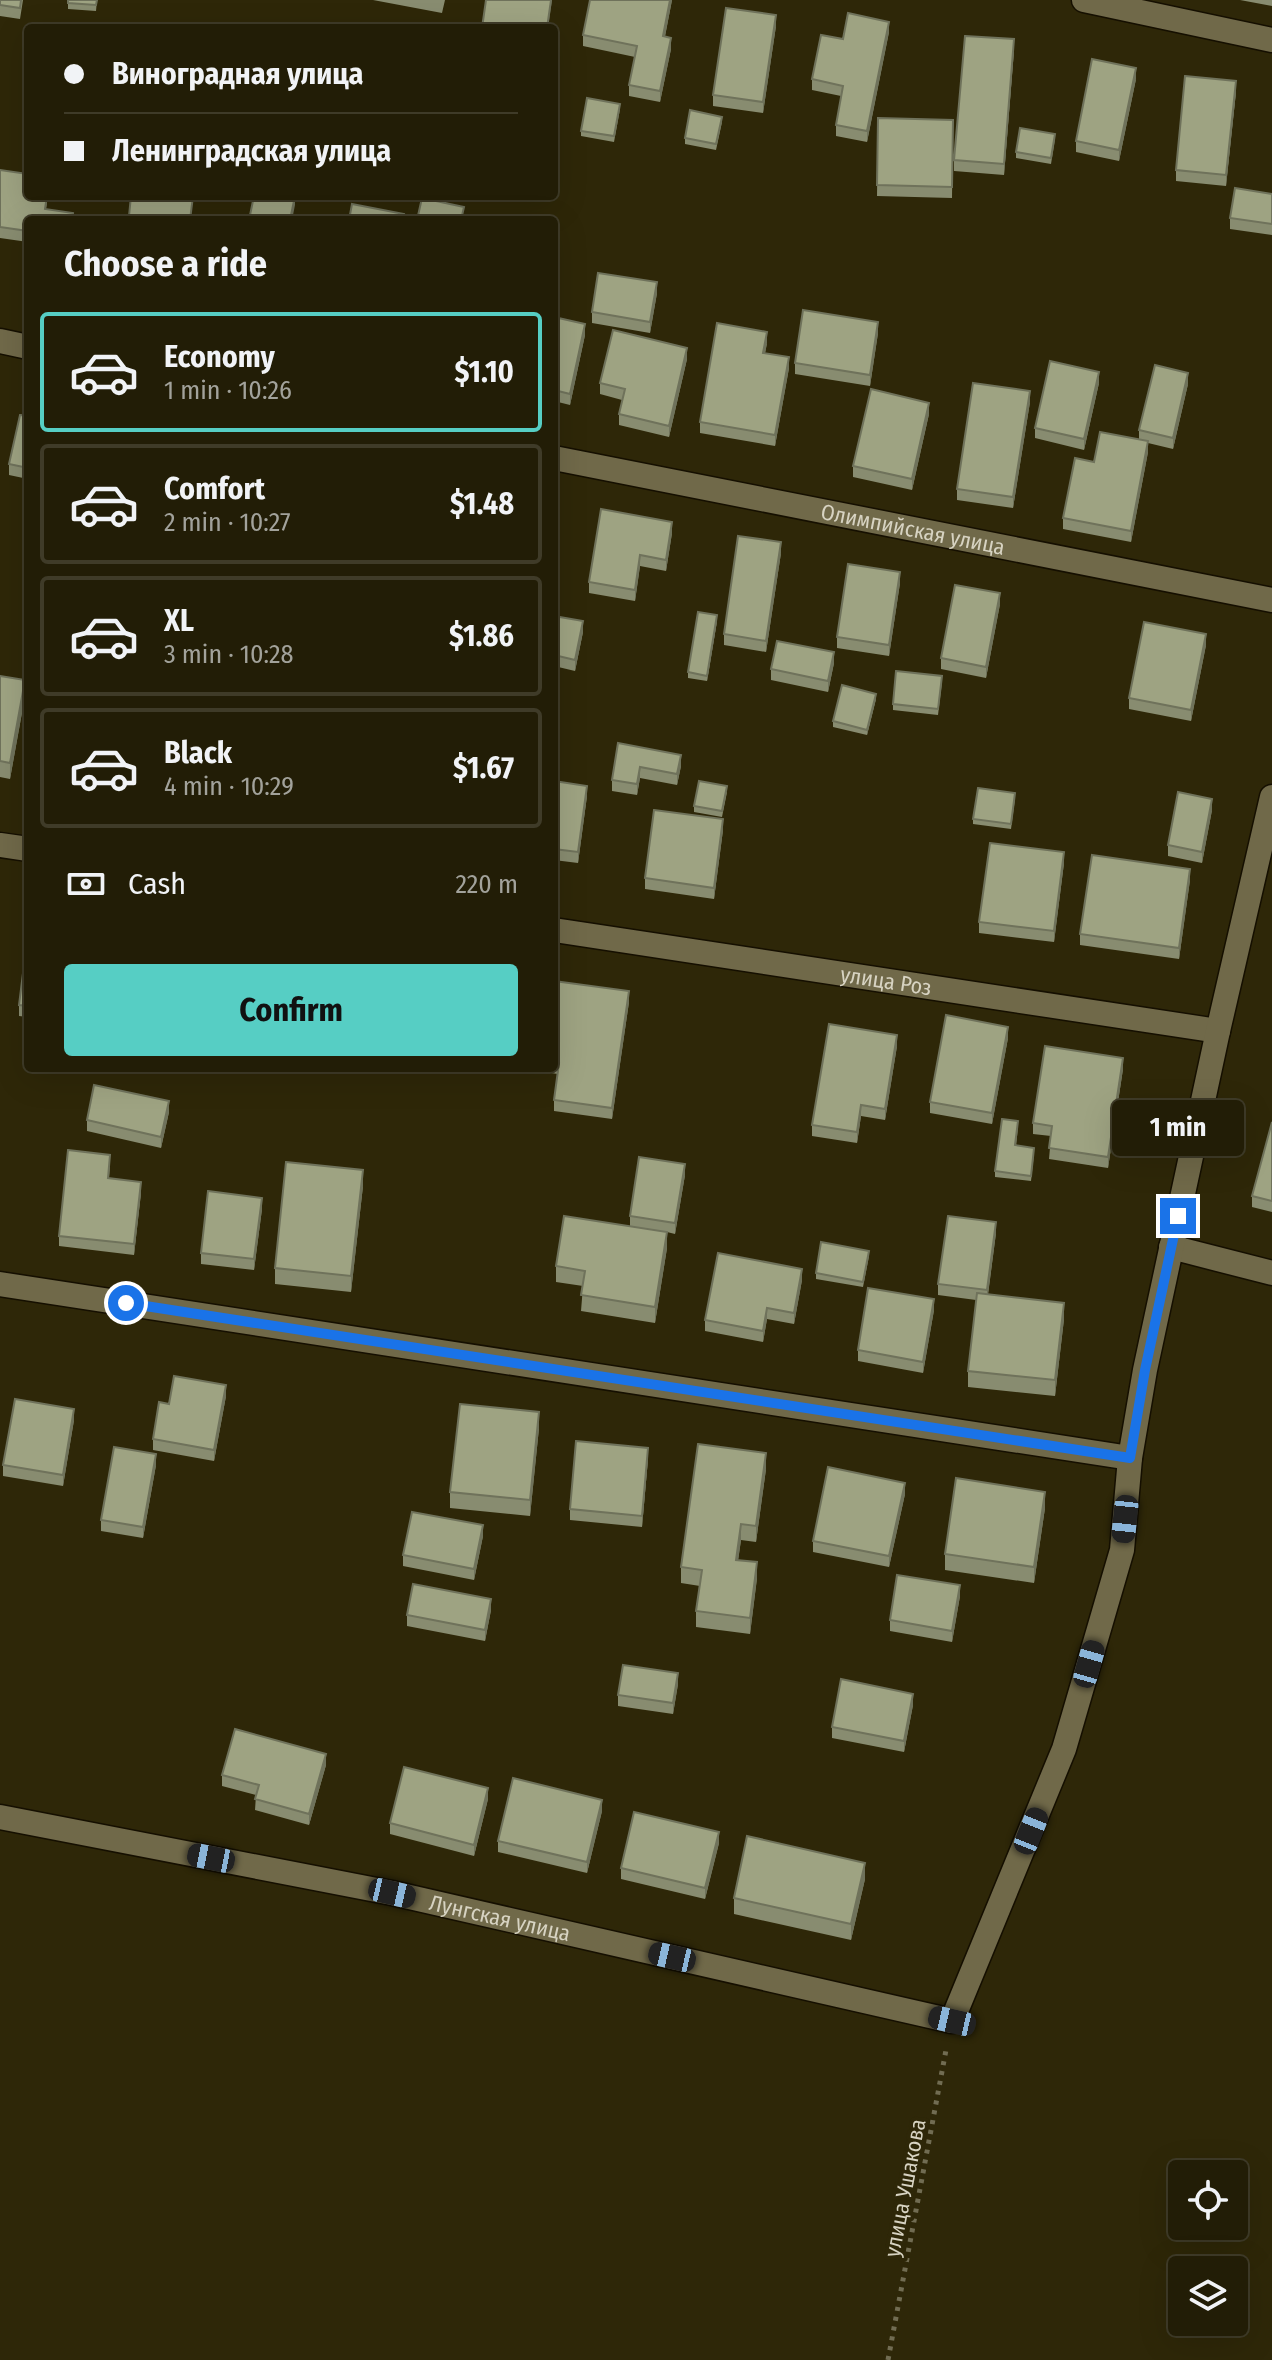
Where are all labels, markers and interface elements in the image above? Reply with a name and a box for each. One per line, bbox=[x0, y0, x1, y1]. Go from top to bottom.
text: Виноградная улица bbox=[112, 56, 363, 92]
text: Ленинградская улица bbox=[112, 133, 391, 169]
text: Choose a ride bbox=[64, 242, 267, 286]
icon: car bbox=[68, 336, 140, 408]
text: Economy bbox=[164, 339, 275, 375]
text: $1.10 bbox=[455, 354, 514, 390]
text: 1 min · 10:26 bbox=[164, 375, 292, 406]
icon: car bbox=[68, 468, 140, 540]
text: Comfort bbox=[164, 471, 265, 507]
text: $1.48 bbox=[450, 486, 514, 522]
street label: Олимпийская улица bbox=[819, 498, 1007, 560]
text: 2 min · 10:27 bbox=[164, 507, 291, 538]
icon: car bbox=[68, 600, 140, 672]
text: XL bbox=[164, 603, 194, 639]
text: $1.86 bbox=[449, 618, 514, 654]
text: 3 min · 10:28 bbox=[164, 639, 293, 670]
icon: car bbox=[68, 732, 140, 804]
text: Black bbox=[164, 735, 232, 771]
text: $1.67 bbox=[453, 750, 514, 786]
text: 4 min · 10:29 bbox=[164, 771, 294, 802]
icon: cash bbox=[64, 862, 108, 906]
text: Cash bbox=[128, 866, 186, 902]
text: 220 m bbox=[455, 869, 518, 900]
street label: улица Роз bbox=[839, 960, 934, 1001]
button: Confirm bbox=[64, 964, 518, 1056]
callout: 1 min bbox=[1112, 1100, 1244, 1156]
text: 1 min bbox=[1150, 1112, 1206, 1143]
route end bbox=[1160, 1198, 1196, 1234]
route start bbox=[108, 1285, 144, 1321]
car bbox=[1111, 1494, 1139, 1544]
car bbox=[1071, 1638, 1107, 1690]
car bbox=[1011, 1804, 1051, 1858]
car bbox=[185, 1842, 237, 1874]
car bbox=[366, 1876, 418, 1910]
street label: Лунгская улица bbox=[427, 1888, 573, 1947]
car bbox=[646, 1940, 698, 1974]
car bbox=[926, 2004, 978, 2038]
street label: улица Ушакова bbox=[878, 2117, 932, 2259]
map controls bbox=[1168, 2160, 1248, 2336]
button: locate bbox=[1168, 2160, 1248, 2240]
button: layers bbox=[1168, 2256, 1248, 2336]

